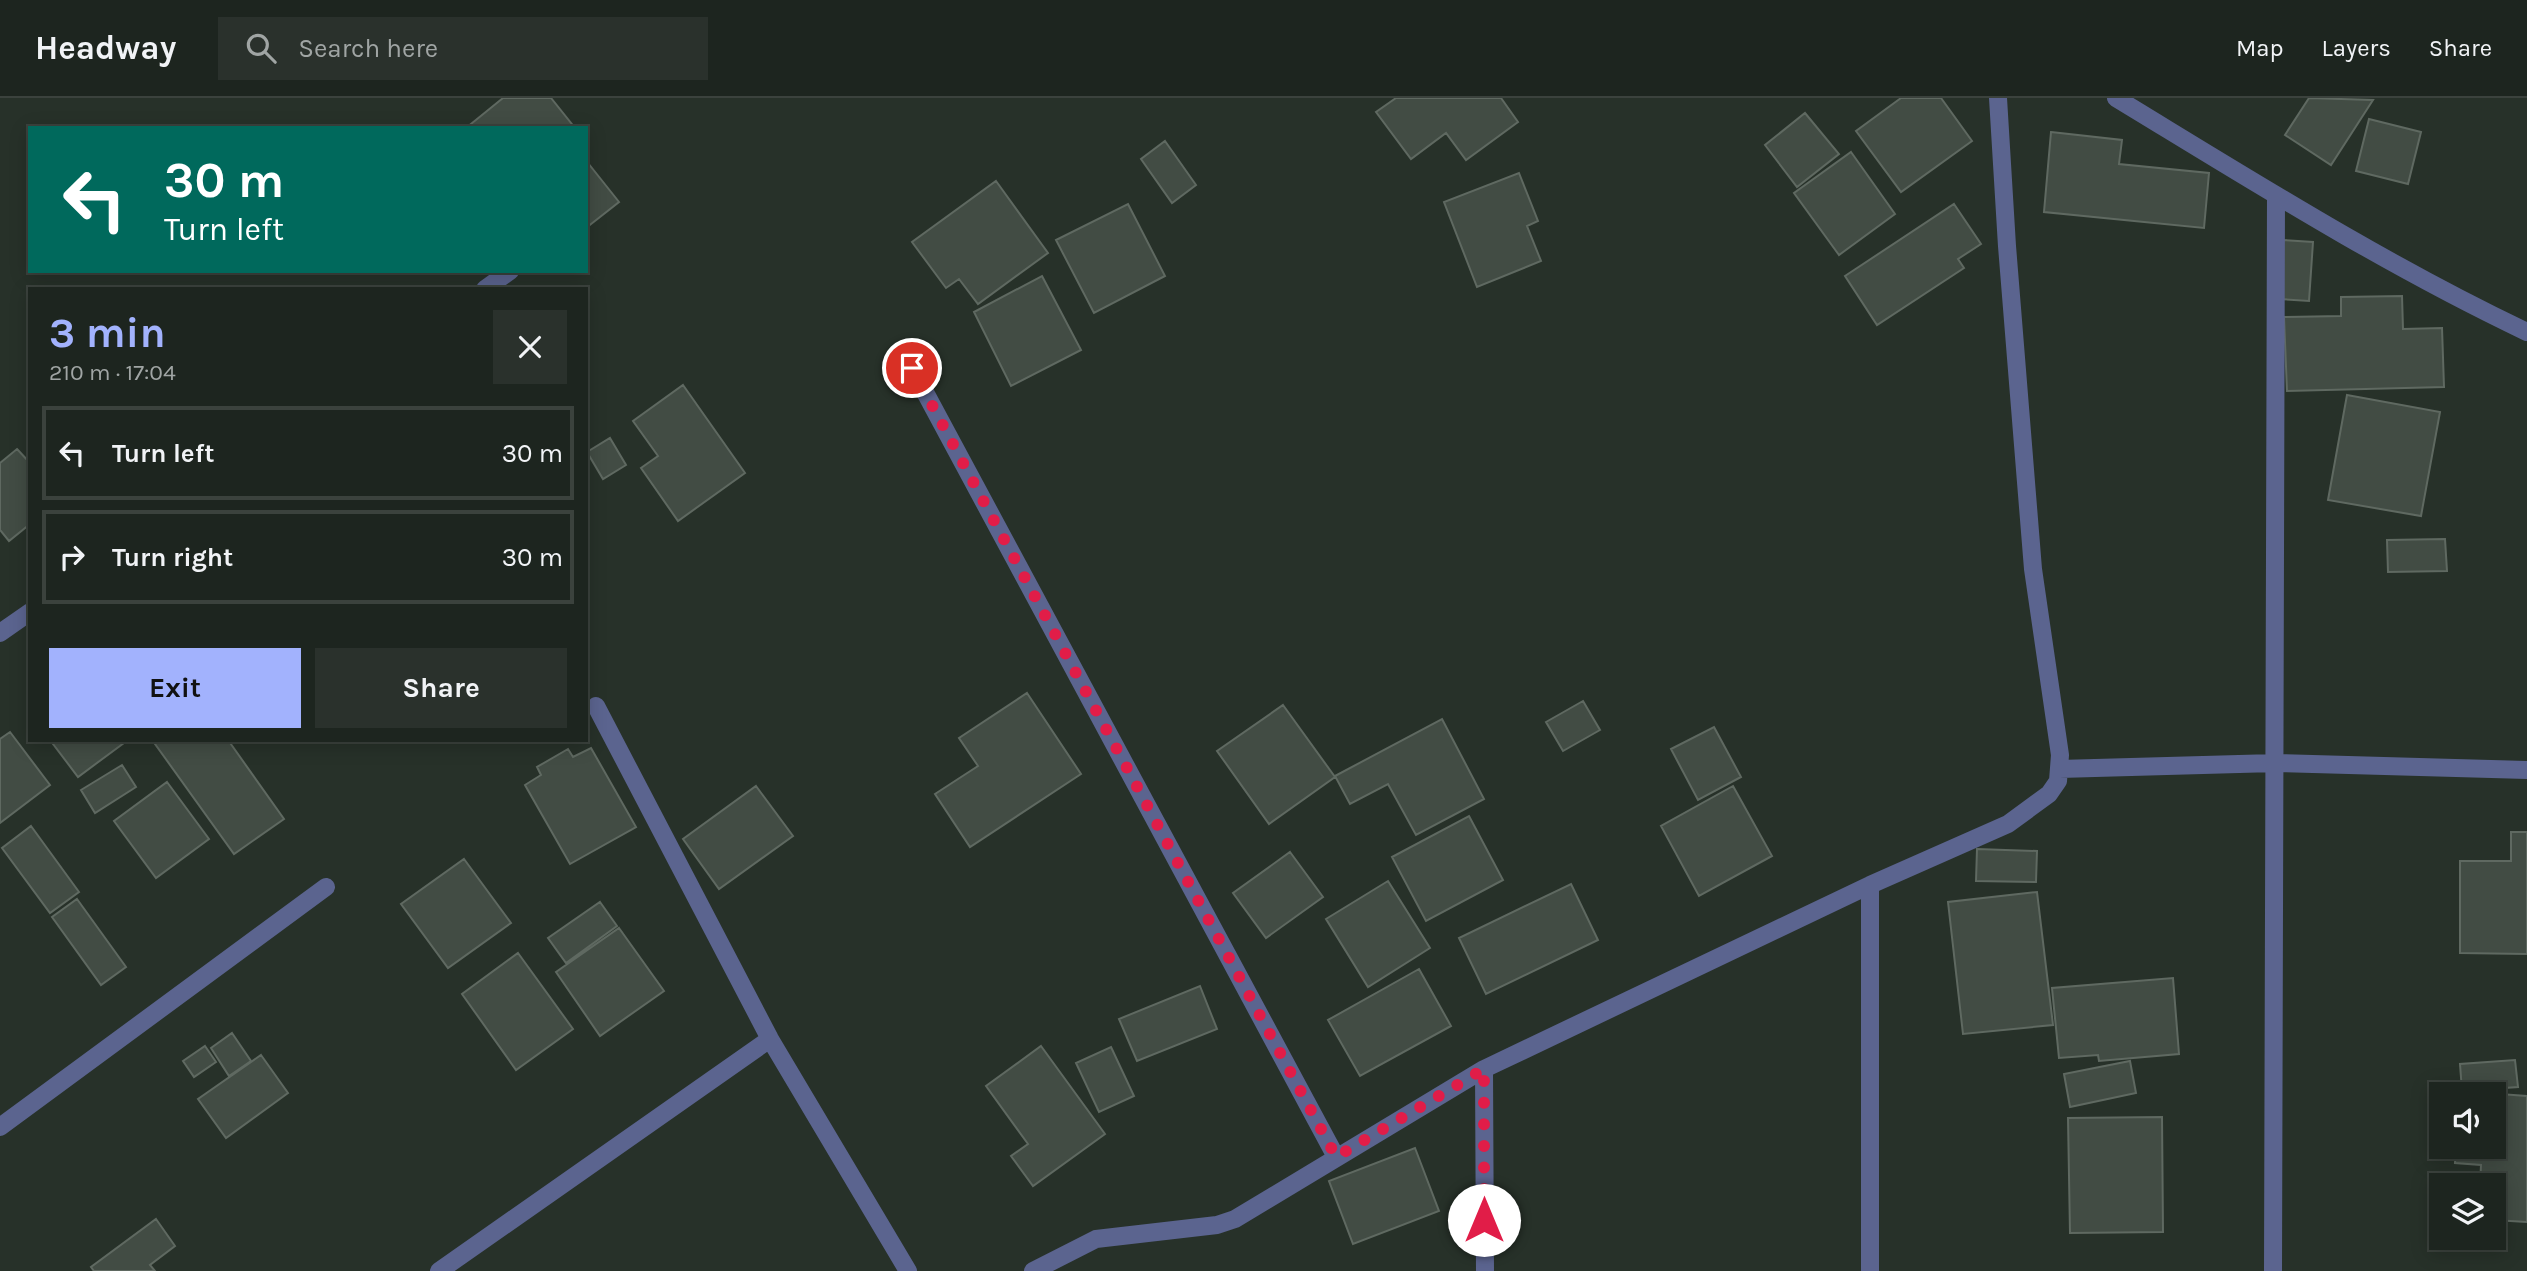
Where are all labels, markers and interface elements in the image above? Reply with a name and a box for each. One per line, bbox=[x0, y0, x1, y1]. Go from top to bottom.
search box bbox=[218, 17, 708, 80]
text: Headway bbox=[35, 29, 176, 67]
icon: search bbox=[242, 29, 280, 67]
text: Search here bbox=[298, 33, 438, 64]
text: Map bbox=[2236, 34, 2284, 62]
text: Layers bbox=[2322, 34, 2391, 62]
text: Share bbox=[2429, 34, 2492, 62]
text: 30 m bbox=[164, 152, 284, 209]
icon: left bbox=[49, 154, 140, 245]
text: Turn left bbox=[164, 211, 284, 248]
text: 3 min bbox=[49, 308, 166, 358]
button: close bbox=[493, 310, 567, 384]
pin bbox=[882, 338, 942, 398]
icon: arrive bbox=[893, 349, 931, 387]
text: 210 m · 17:04 bbox=[49, 359, 176, 386]
icon: left bbox=[53, 434, 91, 472]
text: Turn left bbox=[112, 438, 214, 469]
text: 30 m bbox=[502, 438, 563, 469]
icon: right bbox=[53, 538, 91, 576]
text: Turn right bbox=[112, 542, 233, 573]
text: 30 m bbox=[502, 542, 563, 573]
button: Exit bbox=[49, 648, 301, 728]
button: Share bbox=[315, 648, 567, 728]
map controls bbox=[2429, 1082, 2506, 1250]
button: sound bbox=[2429, 1082, 2506, 1159]
button: layers bbox=[2429, 1173, 2506, 1250]
position arrow bbox=[1447, 1183, 1521, 1257]

